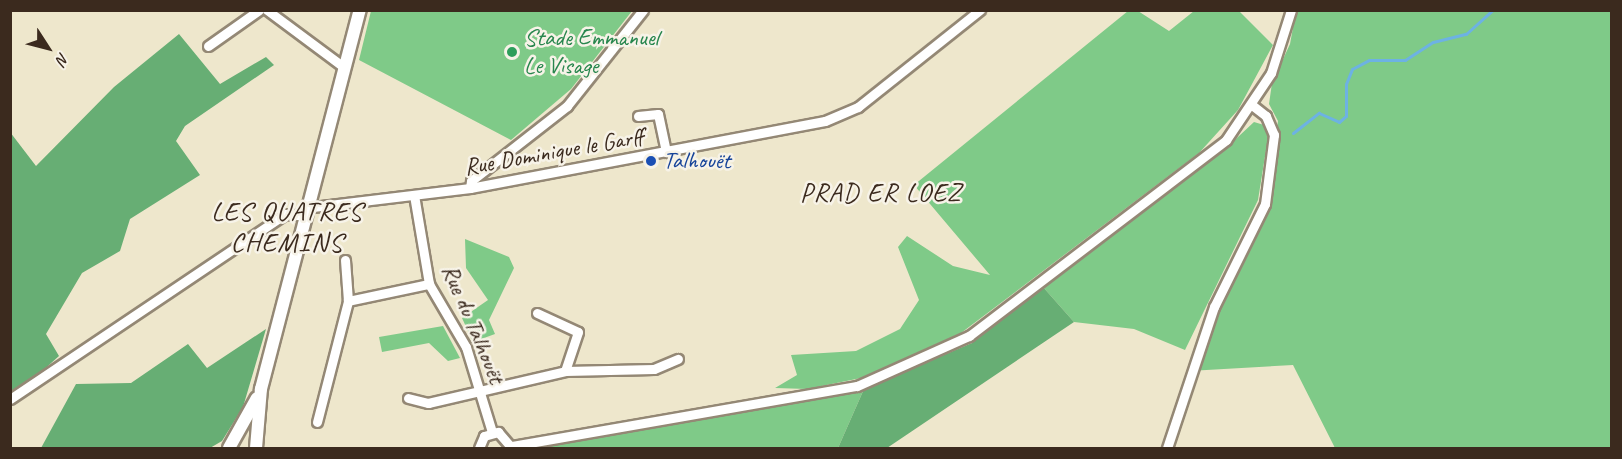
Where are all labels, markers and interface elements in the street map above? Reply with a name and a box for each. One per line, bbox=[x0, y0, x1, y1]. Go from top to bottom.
north arrow bbox=[18, 18, 78, 78]
place label: Stade Emmanuel Le Visage bbox=[524, 24, 660, 80]
marker: Stade Emmanuel Le Visage bbox=[505, 45, 519, 59]
text: N bbox=[52, 49, 74, 68]
street label: Rue Dominique le Garff bbox=[462, 122, 646, 182]
place label: Talhouët bbox=[663, 147, 730, 175]
marker: Talhouët bbox=[644, 154, 658, 168]
district label: PRAD ER LOEZ bbox=[800, 177, 962, 209]
district label: LES QUATRES CHEMINS bbox=[211, 195, 363, 258]
street label: Rue du Talhouët bbox=[435, 260, 511, 388]

